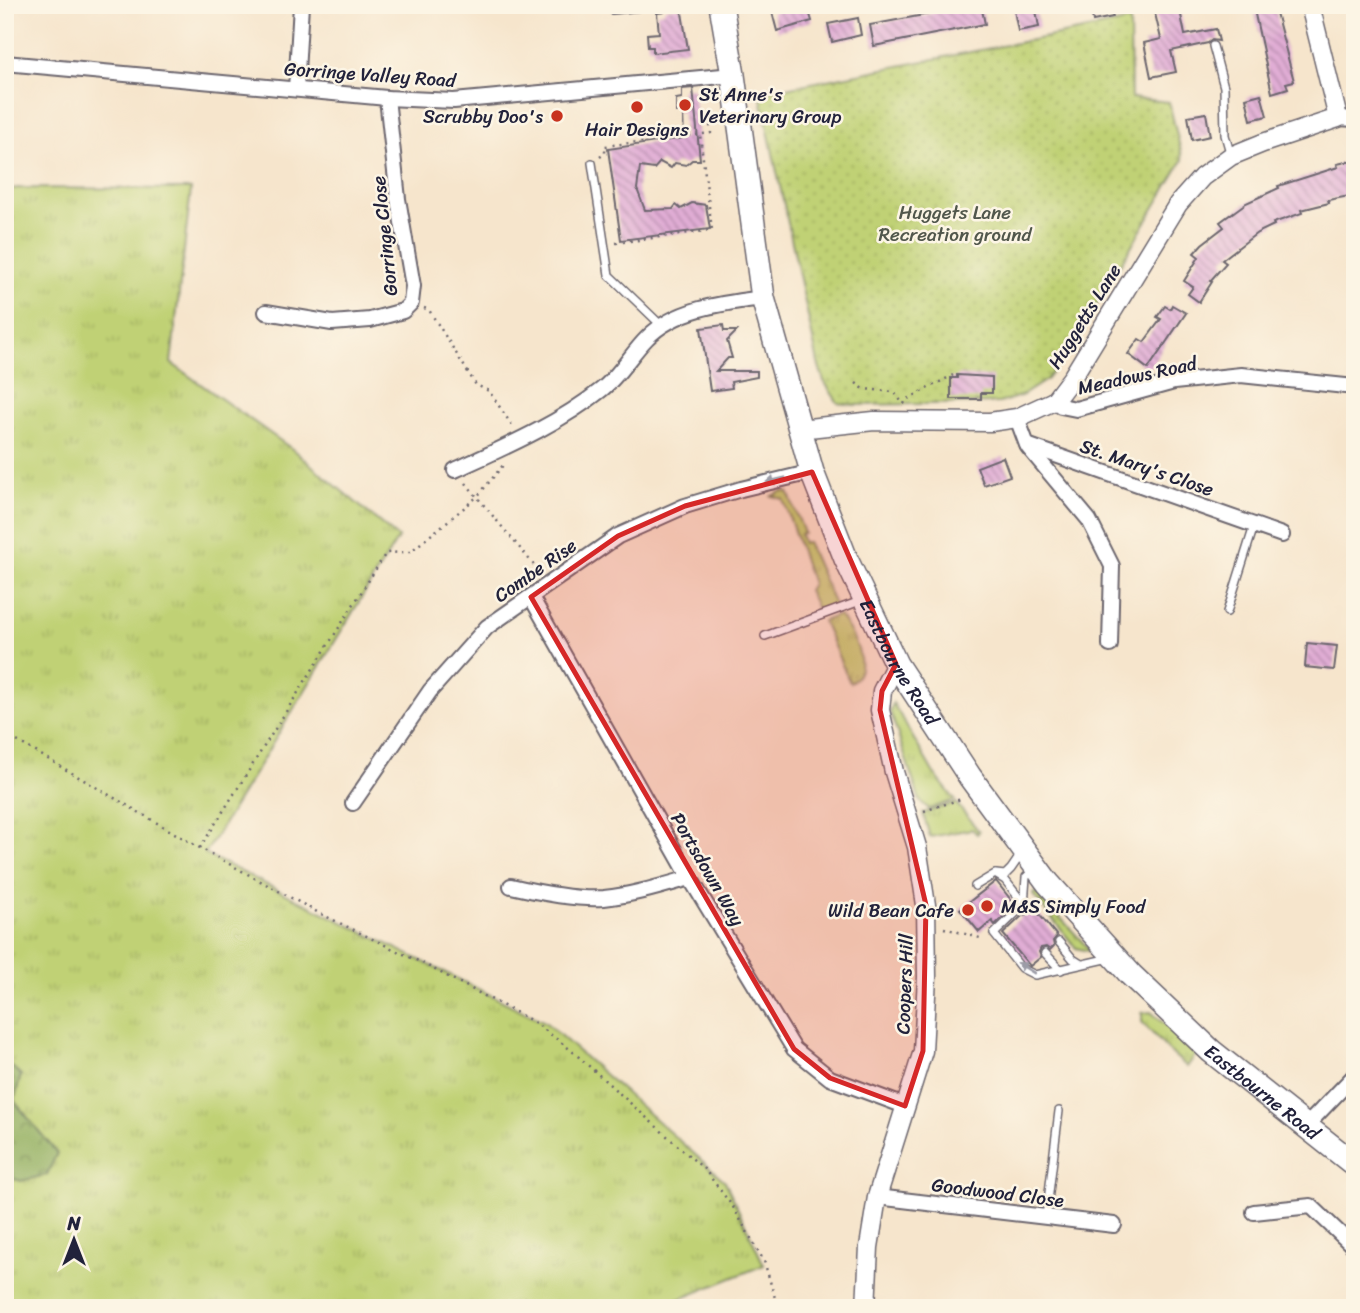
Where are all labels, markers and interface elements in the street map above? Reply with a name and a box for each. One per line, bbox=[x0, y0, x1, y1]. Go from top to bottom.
street label: Gorringe Valley Road bbox=[283, 52, 458, 97]
place label: St Anne's Veterinary Group bbox=[699, 78, 842, 133]
marker: St Anne's Veterinary Group bbox=[677, 97, 693, 113]
marker: Hair Designs bbox=[629, 99, 645, 115]
place label: Scrubby Doo's bbox=[423, 100, 543, 133]
marker: Scrubby Doo's bbox=[549, 108, 565, 124]
place label: Hair Designs bbox=[585, 113, 689, 146]
street label: Gorringe Close bbox=[362, 174, 407, 298]
park label: Huggets Lane Recreation ground bbox=[879, 196, 1032, 251]
street label: Huggetts Lane bbox=[1039, 257, 1130, 376]
street label: Meadows Road bbox=[1075, 346, 1202, 404]
street label: St. Mary's Close bbox=[1076, 429, 1218, 506]
one-way arrow bbox=[765, 475, 787, 486]
street label: Combe Rise bbox=[487, 529, 584, 611]
street label: Eastbourne Road bbox=[850, 593, 949, 733]
street label: Portsdown Way bbox=[661, 806, 754, 933]
place label: M&S Simply Food bbox=[1001, 890, 1146, 923]
place label: Wild Bean Cafe bbox=[828, 894, 954, 927]
marker: M&S Simply Food bbox=[979, 898, 995, 914]
marker: Wild Bean Cafe bbox=[960, 902, 976, 918]
street label: Coopers Hill bbox=[886, 933, 923, 1035]
one-way arrow bbox=[1016, 962, 1036, 975]
street label: Eastbourne Road bbox=[1197, 1035, 1329, 1150]
street label: Goodwood Close bbox=[930, 1168, 1066, 1217]
north arrow bbox=[38, 1204, 108, 1274]
text: N bbox=[66, 1207, 81, 1240]

